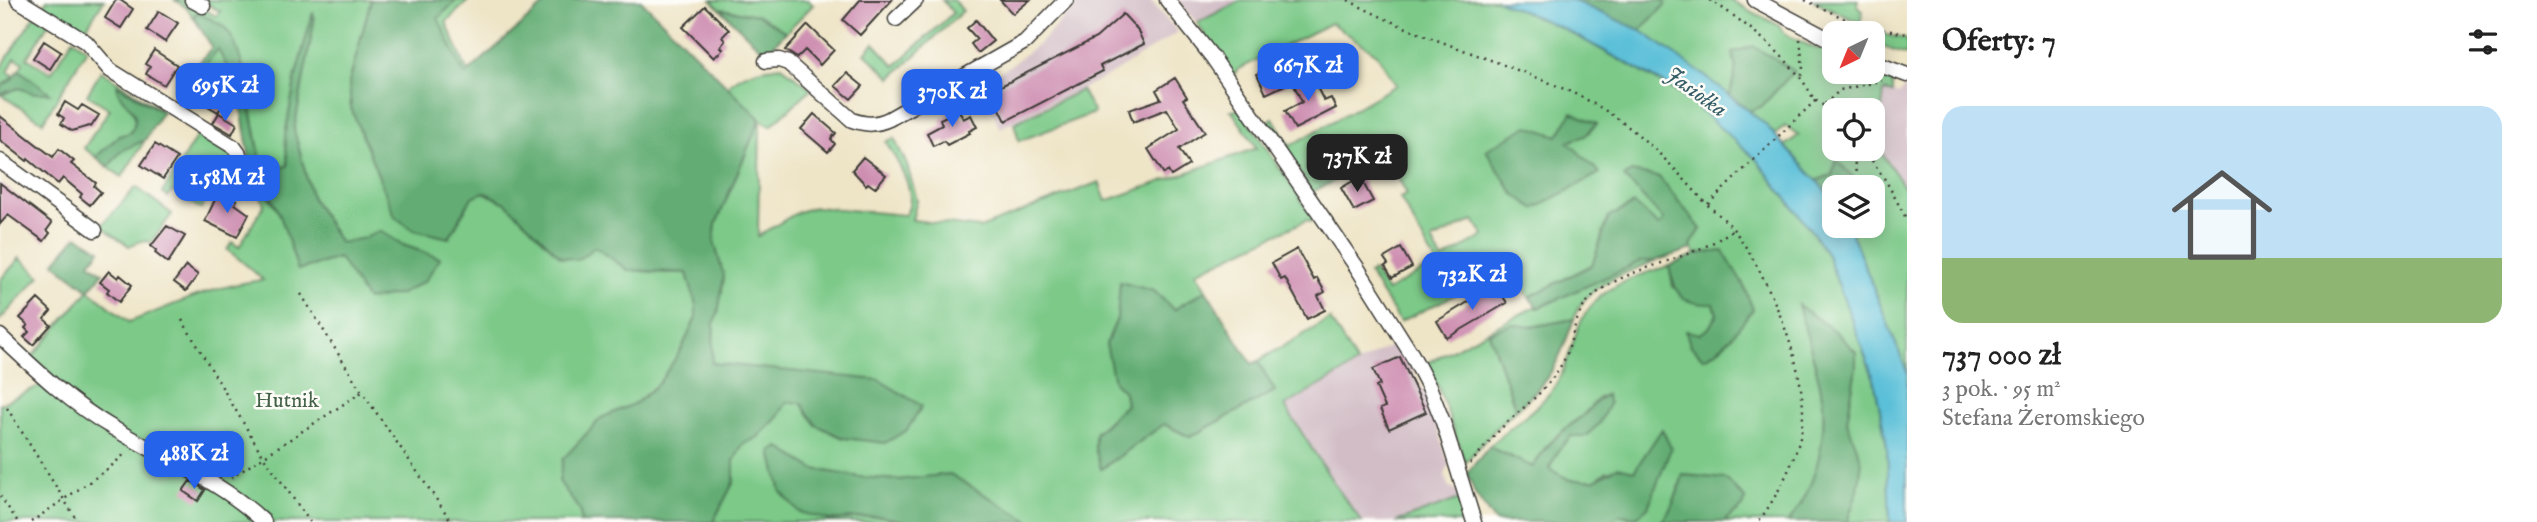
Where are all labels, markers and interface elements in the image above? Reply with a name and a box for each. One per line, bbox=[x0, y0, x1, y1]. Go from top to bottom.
north arrow bbox=[1822, 21, 1885, 84]
map controls bbox=[1822, 21, 1885, 238]
text: Oferty: 7 bbox=[1942, 23, 2056, 61]
icon: filters bbox=[2464, 23, 2502, 61]
pin: 667K zł bbox=[1243, 43, 1373, 103]
text: 667K zł bbox=[1274, 51, 1342, 80]
water label: Jasiołka bbox=[1660, 60, 1733, 124]
pin: 695K zł bbox=[160, 64, 290, 123]
pin: 370K zł bbox=[887, 69, 1017, 129]
text: 695K zł bbox=[192, 71, 258, 100]
text: 370K zł bbox=[917, 77, 987, 106]
button: locate bbox=[1822, 98, 1885, 161]
pin: 737K zł bbox=[1292, 134, 1422, 194]
text: 737K zł bbox=[1323, 142, 1391, 171]
icon: home bbox=[2159, 152, 2285, 278]
pin: 1.58M zł bbox=[155, 156, 299, 215]
text: 1.58M zł bbox=[190, 163, 264, 192]
button: layers bbox=[1822, 175, 1885, 238]
pin: 732K zł bbox=[1407, 252, 1537, 312]
text: 732K zł bbox=[1438, 260, 1506, 289]
text: 737 000 zł bbox=[1942, 337, 2061, 375]
text: 3 pok. · 95 m² bbox=[1942, 375, 2061, 404]
park label: Hutnik bbox=[255, 388, 320, 415]
text: Stefana Żeromskiego bbox=[1942, 404, 2145, 433]
pin: 488K zł bbox=[129, 432, 259, 491]
text: 488K zł bbox=[160, 439, 228, 468]

